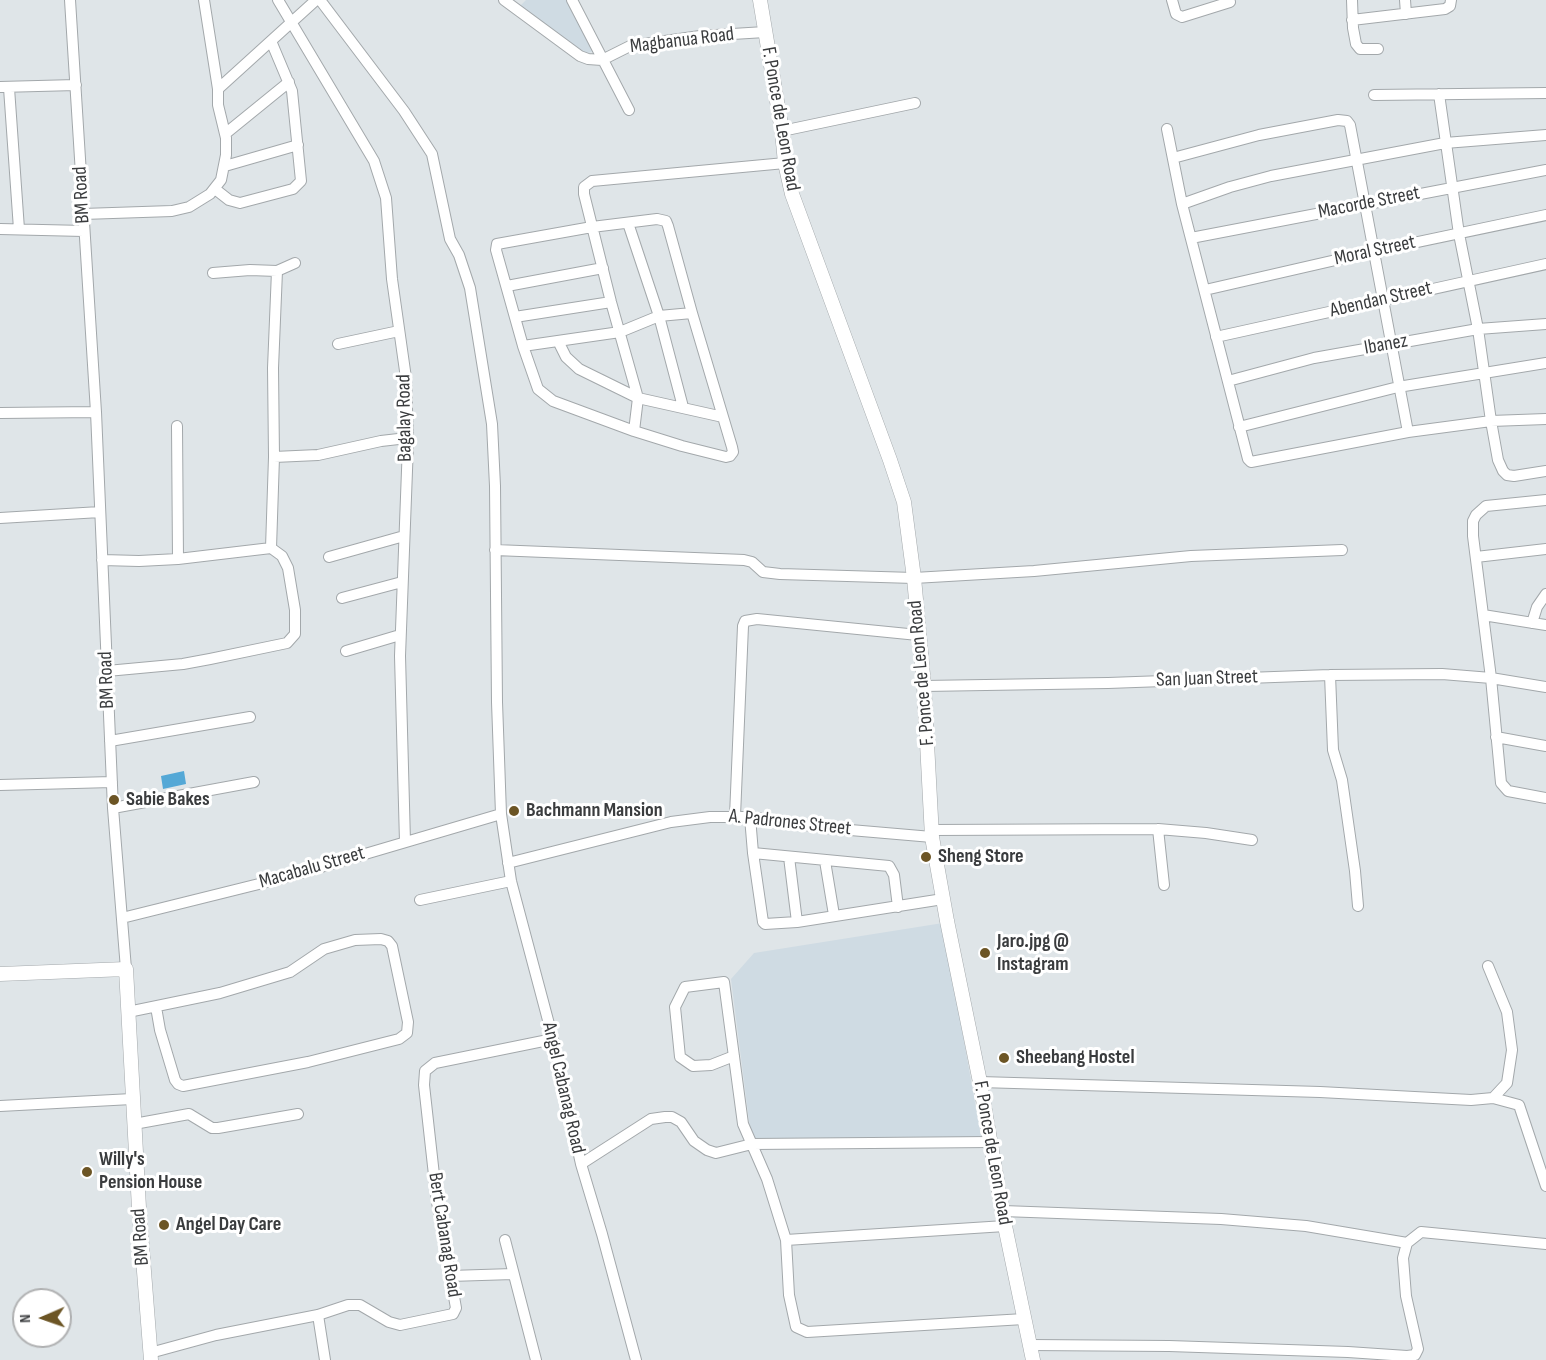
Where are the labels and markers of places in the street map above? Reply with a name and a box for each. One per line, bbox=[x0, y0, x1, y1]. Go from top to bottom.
place label: Sabie Bakes bbox=[126, 788, 210, 812]
marker: Sabie Bakes bbox=[107, 793, 121, 807]
place label: Bachmann Mansion bbox=[526, 799, 663, 823]
marker: Bachmann Mansion bbox=[507, 804, 521, 818]
place label: Sheng Store bbox=[938, 845, 1024, 869]
marker: Sheng Store bbox=[919, 850, 933, 864]
place label: Jaro.jpg @ Instagram bbox=[997, 930, 1069, 977]
marker: Jaro.jpg @ Instagram bbox=[978, 946, 992, 960]
place label: Sheebang Hostel bbox=[1016, 1046, 1134, 1070]
marker: Sheebang Hostel bbox=[997, 1051, 1011, 1065]
place label: Willy's Pension House bbox=[99, 1148, 202, 1195]
marker: Willy's Pension House bbox=[80, 1165, 94, 1179]
place label: Angel Day Care bbox=[176, 1213, 281, 1237]
marker: Angel Day Care bbox=[157, 1218, 171, 1232]

